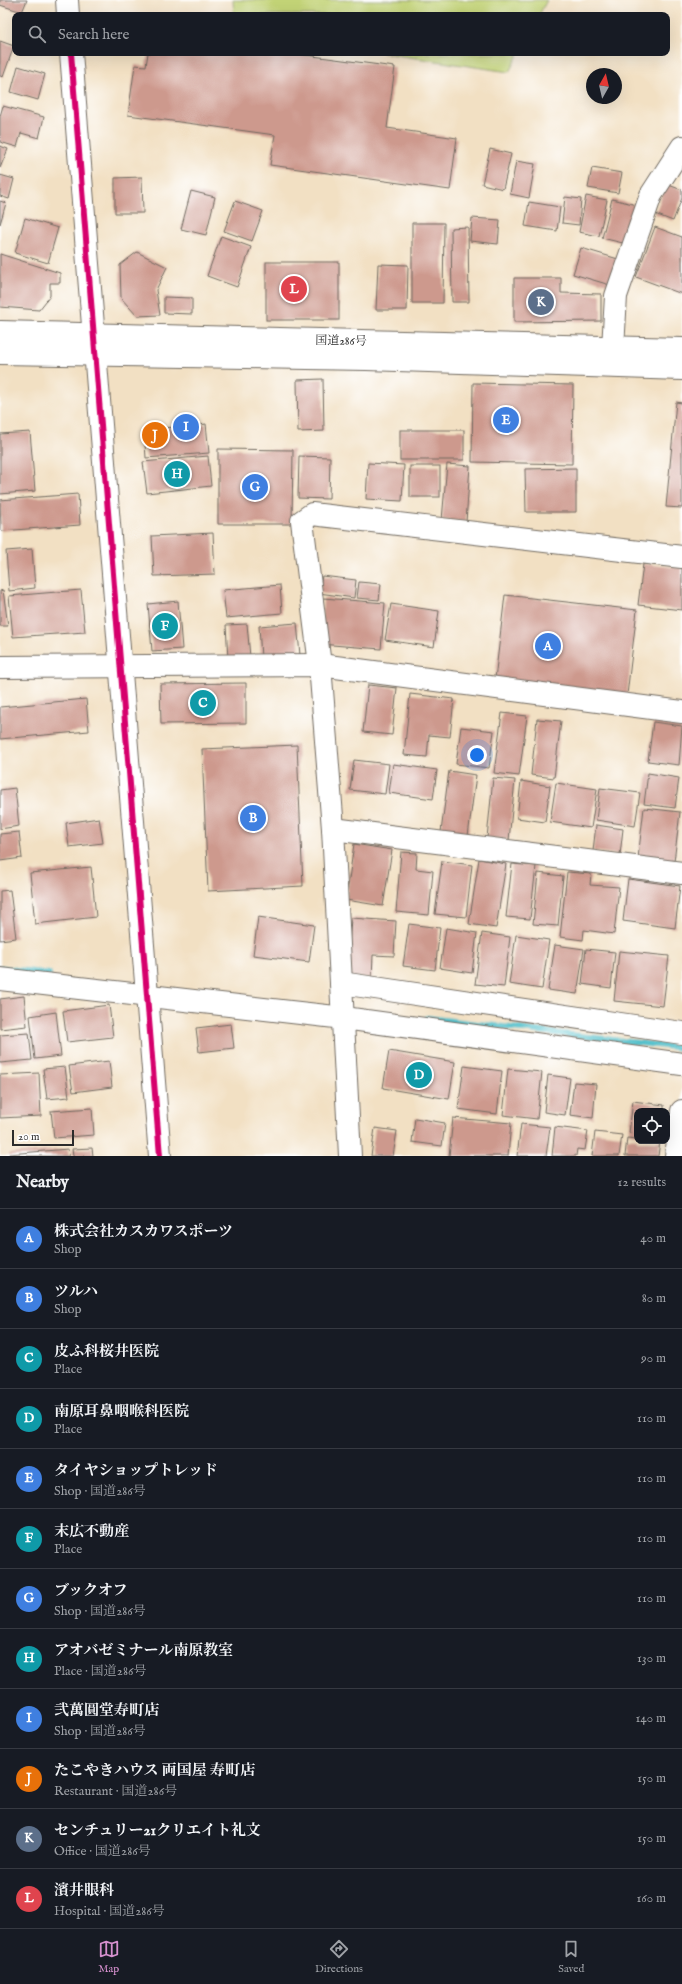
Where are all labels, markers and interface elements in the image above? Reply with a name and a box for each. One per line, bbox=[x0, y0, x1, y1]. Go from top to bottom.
search box bbox=[12, 12, 670, 56]
icon: search bbox=[26, 23, 48, 45]
text: Search here bbox=[58, 25, 129, 44]
north arrow bbox=[586, 68, 622, 104]
pin: L bbox=[281, 274, 307, 304]
pin: K bbox=[528, 287, 554, 317]
street label: 国道286号 bbox=[315, 333, 367, 349]
pin: E bbox=[493, 405, 519, 435]
pin: I bbox=[173, 412, 199, 442]
pin: J bbox=[142, 420, 168, 450]
pin: H bbox=[164, 459, 190, 489]
pin: G bbox=[242, 472, 268, 502]
pin: F bbox=[152, 611, 178, 641]
pin: A bbox=[535, 631, 561, 661]
pin: C bbox=[190, 688, 216, 718]
your location bbox=[467, 745, 487, 765]
pin: B bbox=[240, 803, 266, 833]
pin: D bbox=[406, 1060, 432, 1090]
map controls bbox=[634, 1108, 670, 1144]
button: locate bbox=[634, 1108, 670, 1144]
scale bar bbox=[12, 1128, 74, 1147]
text: 20 m bbox=[18, 1130, 39, 1144]
text: Nearby bbox=[16, 1172, 69, 1193]
text: 12 results bbox=[618, 1174, 666, 1191]
text: 株式会社カスカワスポーツ bbox=[54, 1222, 233, 1241]
text: A bbox=[25, 1230, 33, 1247]
text: 40 m bbox=[640, 1230, 666, 1247]
text: Shop bbox=[54, 1241, 82, 1258]
text: ツルハ bbox=[54, 1282, 98, 1301]
text: B bbox=[25, 1290, 33, 1307]
text: 80 m bbox=[642, 1290, 666, 1307]
text: Shop bbox=[54, 1301, 82, 1318]
text: 皮ふ科桜井医院 bbox=[54, 1342, 159, 1361]
text: C bbox=[24, 1350, 34, 1367]
text: 90 m bbox=[641, 1350, 666, 1367]
text: Place bbox=[54, 1361, 82, 1378]
text: 南原耳鼻咽喉科医院 bbox=[54, 1402, 189, 1421]
text: D bbox=[24, 1410, 34, 1427]
text: 110 m bbox=[637, 1410, 666, 1427]
text: Place bbox=[54, 1421, 82, 1438]
text: タイヤショップトレッド bbox=[54, 1461, 218, 1480]
text: E bbox=[24, 1470, 34, 1487]
text: 110 m bbox=[637, 1470, 666, 1487]
text: Shop · 国道286号 bbox=[54, 1483, 146, 1500]
text: 末広不動産 bbox=[54, 1522, 129, 1541]
text: F bbox=[25, 1530, 33, 1547]
text: 110 m bbox=[637, 1530, 666, 1547]
text: Place bbox=[54, 1541, 82, 1558]
text: ブックオフ bbox=[54, 1581, 128, 1600]
text: G bbox=[24, 1590, 34, 1607]
text: 110 m bbox=[637, 1590, 666, 1607]
text: Shop · 国道286号 bbox=[54, 1603, 146, 1620]
text: アオバゼミナール南原教室 bbox=[54, 1641, 233, 1660]
text: H bbox=[23, 1650, 35, 1667]
text: 130 m bbox=[637, 1650, 666, 1667]
text: Place · 国道286号 bbox=[54, 1663, 146, 1680]
text: 弐萬圓堂寿町店 bbox=[54, 1701, 159, 1720]
text: I bbox=[26, 1710, 32, 1727]
text: 140 m bbox=[636, 1710, 666, 1727]
text: Shop · 国道286号 bbox=[54, 1723, 146, 1740]
text: たこやきハウス 両国屋 寿町店 bbox=[54, 1761, 255, 1780]
text: J bbox=[26, 1770, 32, 1787]
text: 150 m bbox=[637, 1770, 666, 1787]
text: Restaurant · 国道286号 bbox=[54, 1783, 177, 1800]
text: センチュリー21クリエイト礼文 bbox=[54, 1821, 261, 1840]
text: K bbox=[24, 1830, 34, 1847]
text: 150 m bbox=[637, 1830, 666, 1847]
text: Office · 国道286号 bbox=[54, 1843, 151, 1860]
text: 濱井眼科 bbox=[54, 1881, 114, 1900]
text: L bbox=[24, 1890, 34, 1907]
text: 160 m bbox=[636, 1890, 666, 1907]
text: Hospital · 国道286号 bbox=[54, 1903, 165, 1920]
tab: Map bbox=[98, 1938, 120, 1976]
tab: Directions bbox=[315, 1938, 363, 1976]
tab: Saved bbox=[558, 1938, 584, 1976]

